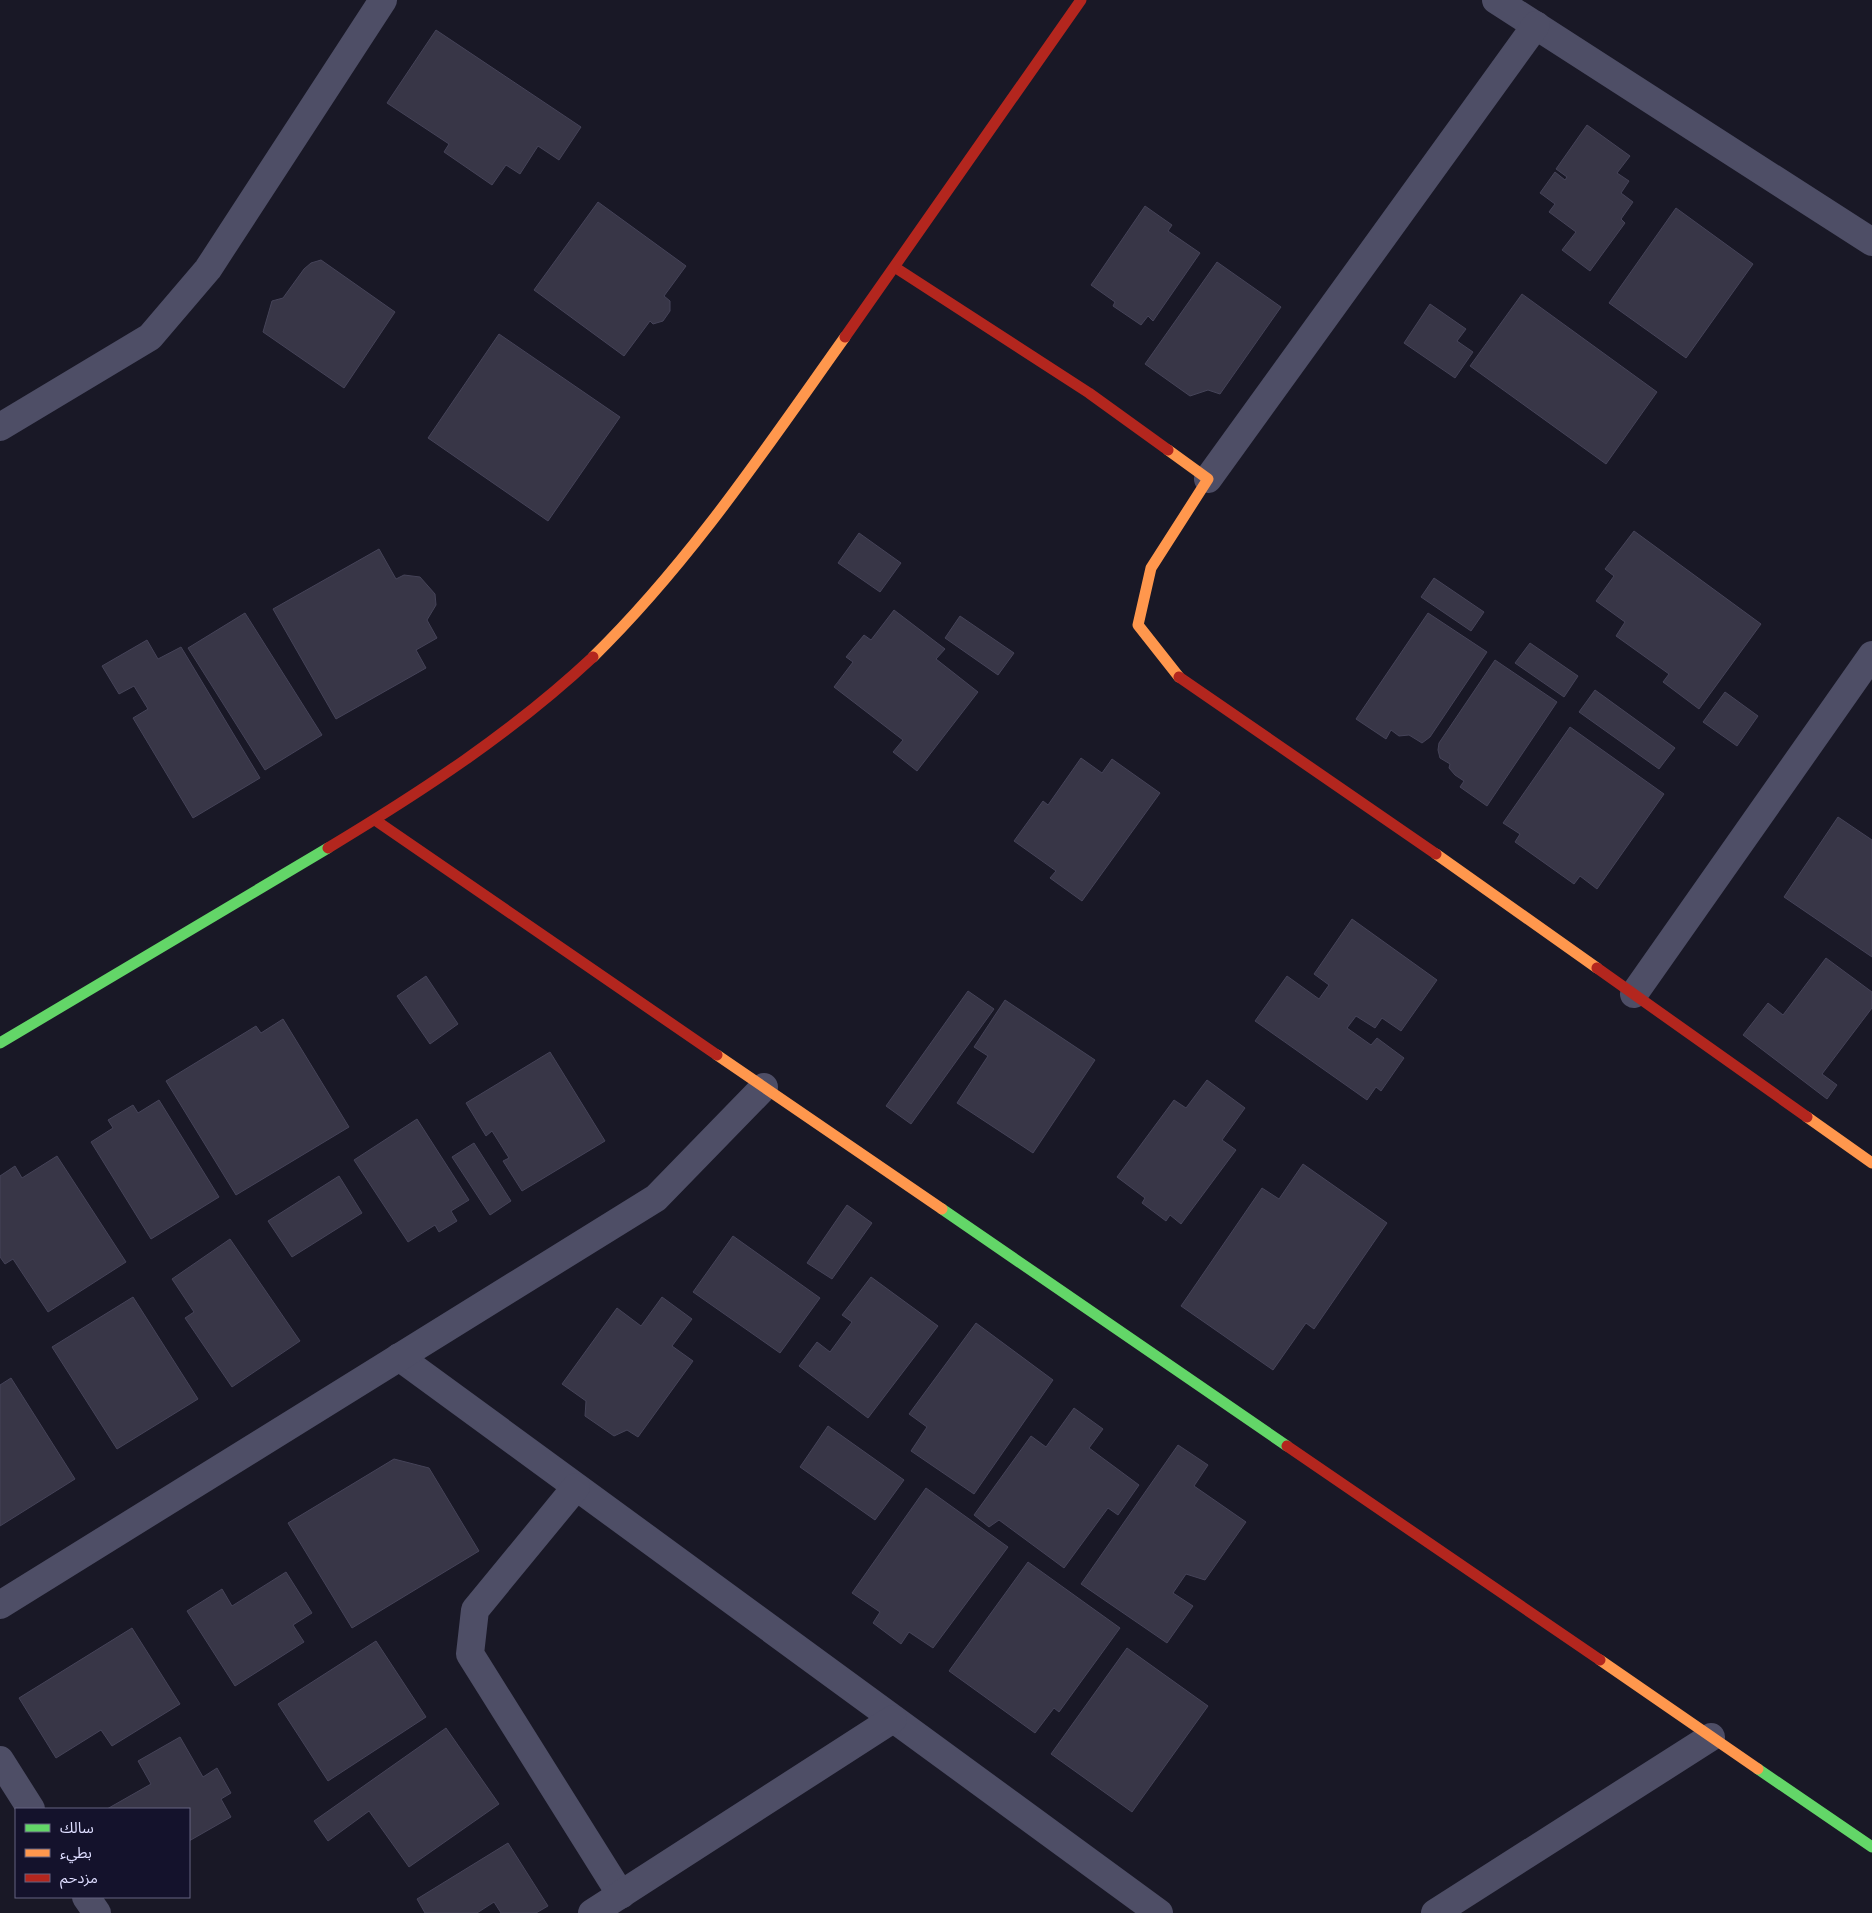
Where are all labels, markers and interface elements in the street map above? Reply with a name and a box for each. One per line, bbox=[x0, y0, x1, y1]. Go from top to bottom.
legend bbox=[15, 1808, 190, 1898]
text: سالك bbox=[60, 1819, 94, 1837]
text: بطيء bbox=[60, 1844, 92, 1864]
text: مزدحم bbox=[60, 1869, 98, 1889]

